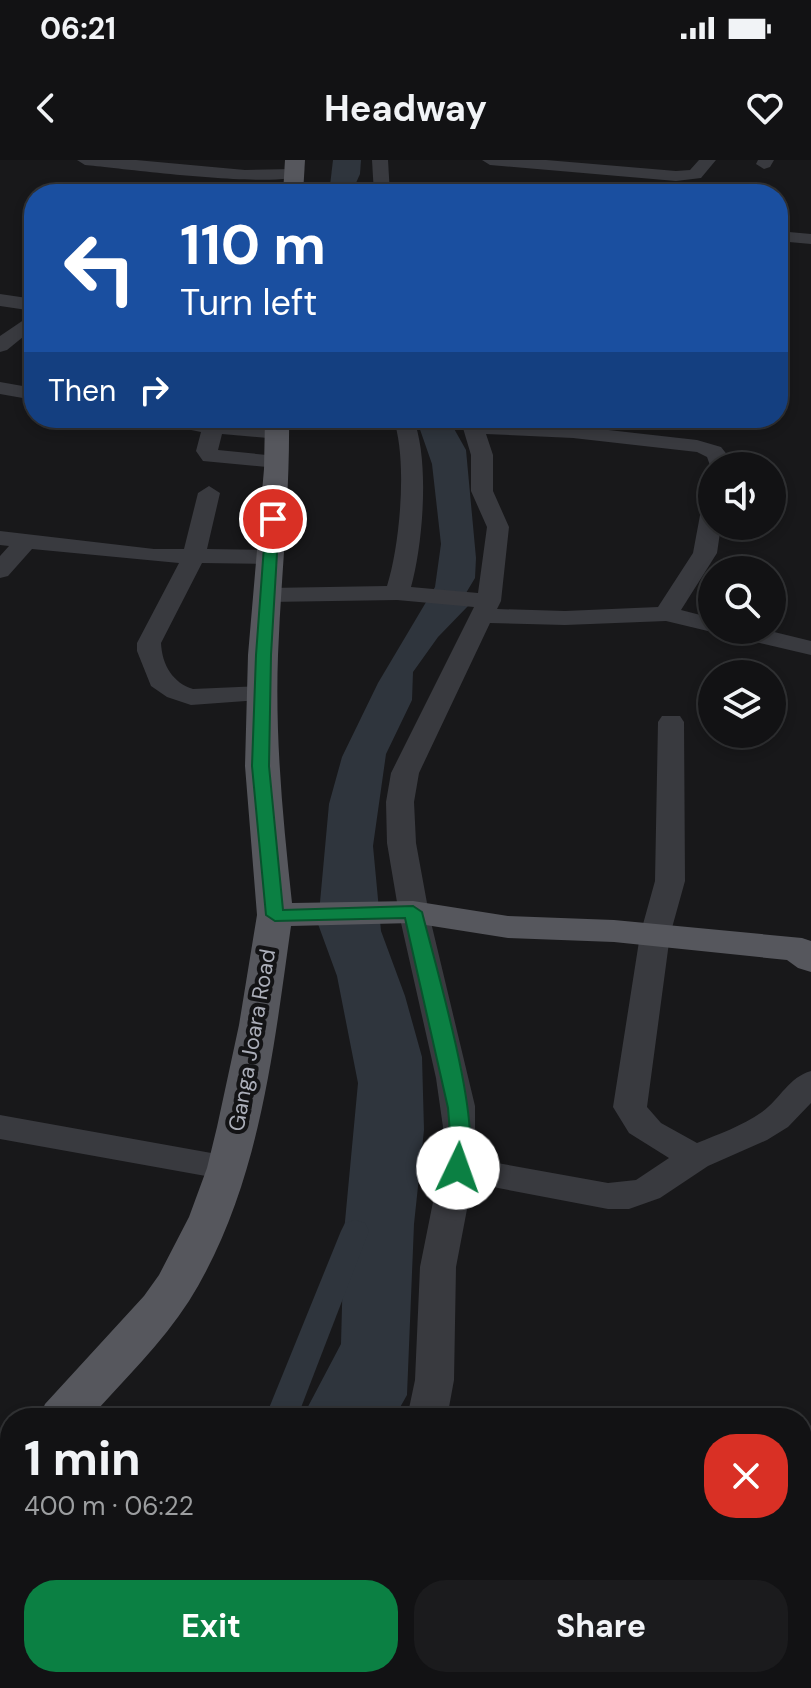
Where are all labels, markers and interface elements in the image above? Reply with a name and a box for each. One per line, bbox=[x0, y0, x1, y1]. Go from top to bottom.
text: 06:21 bbox=[40, 9, 116, 48]
text: Headway bbox=[324, 85, 487, 132]
icon: back bbox=[24, 86, 68, 130]
icon: heart bbox=[743, 86, 787, 130]
text: 110 m bbox=[180, 208, 326, 281]
icon: left bbox=[48, 216, 152, 320]
text: Turn left bbox=[180, 279, 317, 326]
icon: right bbox=[132, 368, 176, 412]
text: Then bbox=[48, 371, 116, 410]
map controls bbox=[698, 452, 786, 748]
button: sound bbox=[698, 452, 786, 540]
pin bbox=[239, 485, 307, 553]
icon: arrive bbox=[251, 497, 295, 541]
button: search bbox=[698, 556, 786, 644]
button: layers bbox=[698, 660, 786, 748]
street label: Ganga Joara Road bbox=[222, 947, 282, 1133]
position arrow bbox=[416, 1126, 500, 1210]
text: 1 min bbox=[24, 1427, 141, 1490]
button: close bbox=[704, 1434, 788, 1518]
text: 400 m · 06:22 bbox=[24, 1489, 194, 1523]
button: Exit bbox=[24, 1580, 398, 1672]
button: Share bbox=[414, 1580, 788, 1672]

